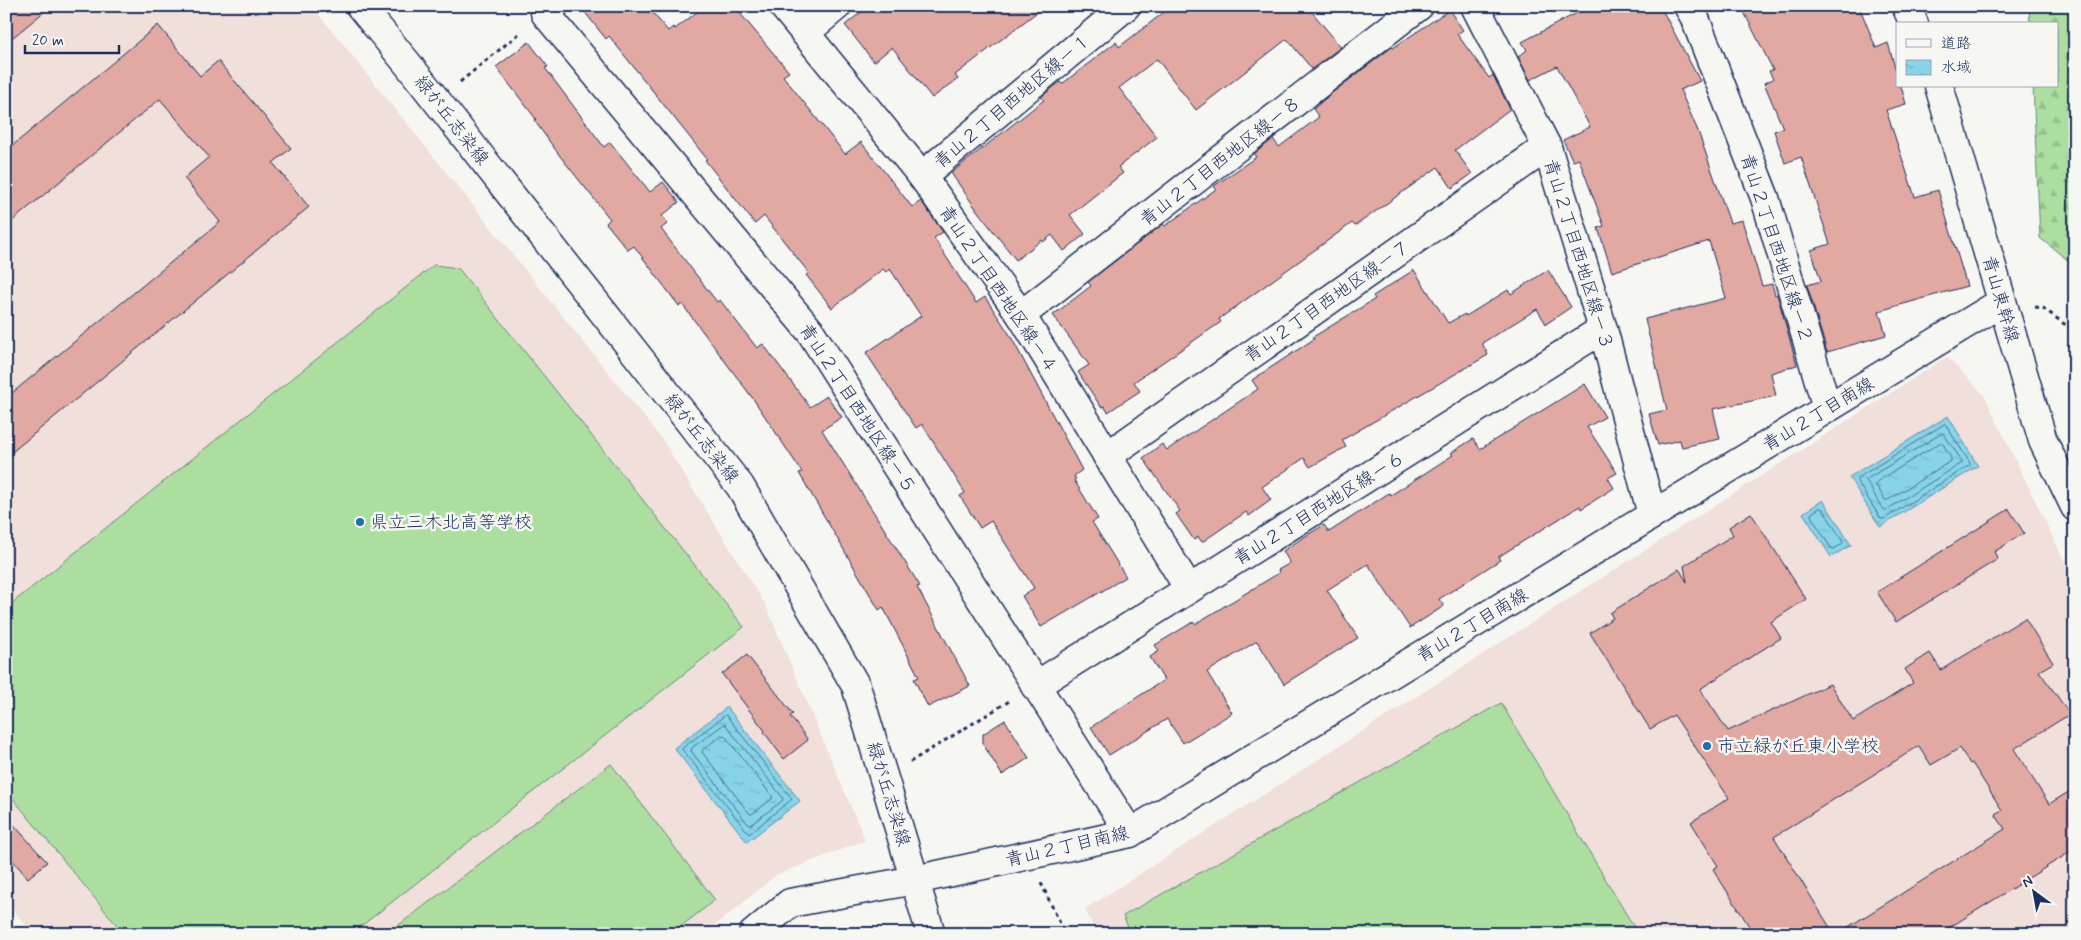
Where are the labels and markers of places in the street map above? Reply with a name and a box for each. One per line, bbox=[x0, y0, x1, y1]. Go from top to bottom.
place label: 県立三木北高等学校 bbox=[370, 511, 532, 535]
marker: 県立三木北高等学校 bbox=[354, 516, 366, 528]
place label: 市立緑が丘東小学校 bbox=[1717, 735, 1879, 759]
marker: 市立緑が丘東小学校 bbox=[1701, 740, 1713, 752]

